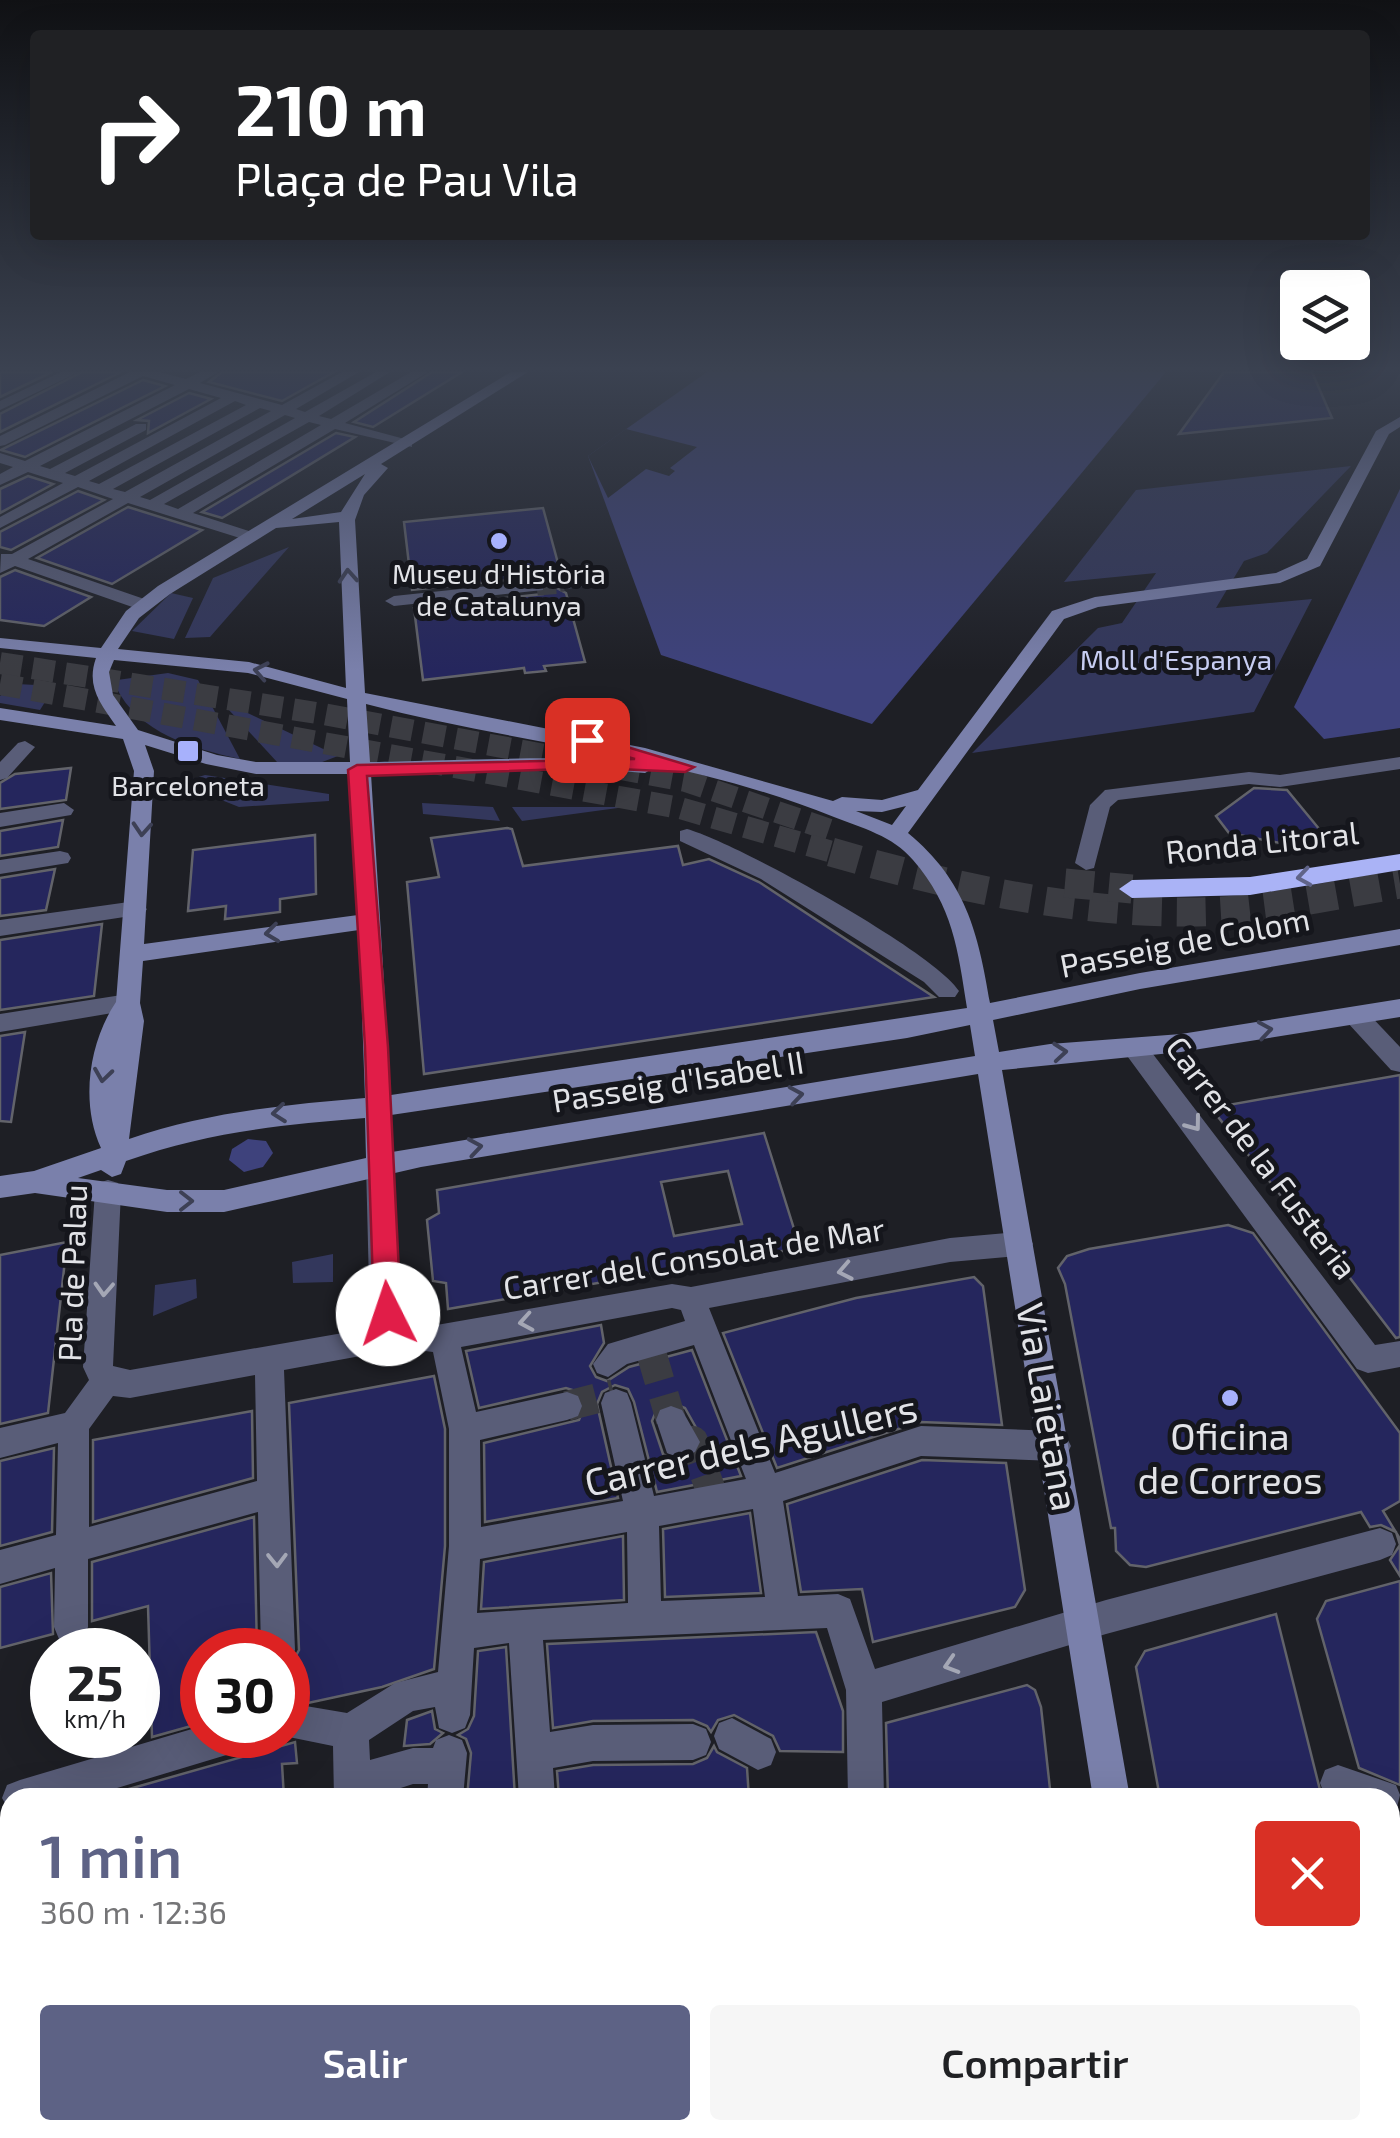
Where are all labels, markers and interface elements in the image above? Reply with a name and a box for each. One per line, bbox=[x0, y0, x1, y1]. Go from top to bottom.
text: 210 m bbox=[235, 66, 427, 150]
icon: right bbox=[70, 70, 200, 200]
text: Plaça de Pau Vila bbox=[235, 151, 579, 205]
map controls bbox=[1280, 270, 1370, 360]
button: layers bbox=[1280, 270, 1370, 360]
marker: Museu d'Història de Catalunya bbox=[488, 530, 510, 552]
place label: Museu d'Història de Catalunya bbox=[392, 556, 606, 622]
one-way arrow bbox=[338, 568, 359, 584]
park label: Moll d'Espanya bbox=[1080, 642, 1272, 676]
one-way arrow bbox=[253, 661, 269, 682]
pin bbox=[545, 698, 630, 783]
icon: arrive bbox=[560, 713, 615, 768]
marker: Barceloneta bbox=[175, 738, 201, 764]
place label: Barceloneta bbox=[111, 768, 265, 802]
street label: Ronda Litoral bbox=[1163, 812, 1361, 870]
one-way arrow bbox=[132, 822, 153, 838]
one-way arrow bbox=[1295, 866, 1312, 887]
street label: Passeig de Colom bbox=[1056, 898, 1313, 984]
one-way arrow bbox=[264, 922, 280, 943]
one-way arrow bbox=[1257, 1020, 1273, 1041]
street label: Carrer de la Fusteria bbox=[1159, 1028, 1366, 1285]
street label: Passeig d'Isabel II bbox=[549, 1041, 806, 1119]
one-way arrow bbox=[1053, 1042, 1069, 1064]
one-way arrow bbox=[94, 1067, 115, 1084]
one-way arrow bbox=[788, 1086, 804, 1107]
one-way arrow bbox=[271, 1102, 287, 1123]
one-way arrow bbox=[1182, 1113, 1199, 1131]
one-way arrow bbox=[467, 1138, 483, 1159]
street label: Pla de Palau bbox=[49, 1184, 93, 1362]
one-way arrow bbox=[178, 1190, 194, 1212]
street label: Carrer del Consolat de Mar bbox=[500, 1208, 887, 1306]
one-way arrow bbox=[837, 1259, 854, 1280]
position arrow bbox=[336, 1262, 440, 1366]
one-way arrow bbox=[94, 1281, 115, 1297]
street label: Via Laietana bbox=[1008, 1299, 1090, 1514]
one-way arrow bbox=[517, 1310, 534, 1331]
street label: Carrer dels Agullers bbox=[580, 1383, 921, 1505]
marker: Oficina de Correos bbox=[1219, 1387, 1241, 1409]
place label: Oficina de Correos bbox=[1137, 1412, 1323, 1502]
one-way arrow bbox=[266, 1553, 287, 1569]
speed limit sign: 30 bbox=[180, 1628, 310, 1758]
text: 25 bbox=[67, 1651, 123, 1711]
one-way arrow bbox=[943, 1653, 960, 1674]
text: km/h bbox=[64, 1703, 126, 1733]
text: 1 min bbox=[40, 1818, 182, 1890]
button: close bbox=[1255, 1821, 1360, 1926]
text: 360 m · 12:36 bbox=[40, 1892, 227, 1930]
button: Salir bbox=[40, 2005, 690, 2120]
button: Compartir bbox=[710, 2005, 1360, 2120]

